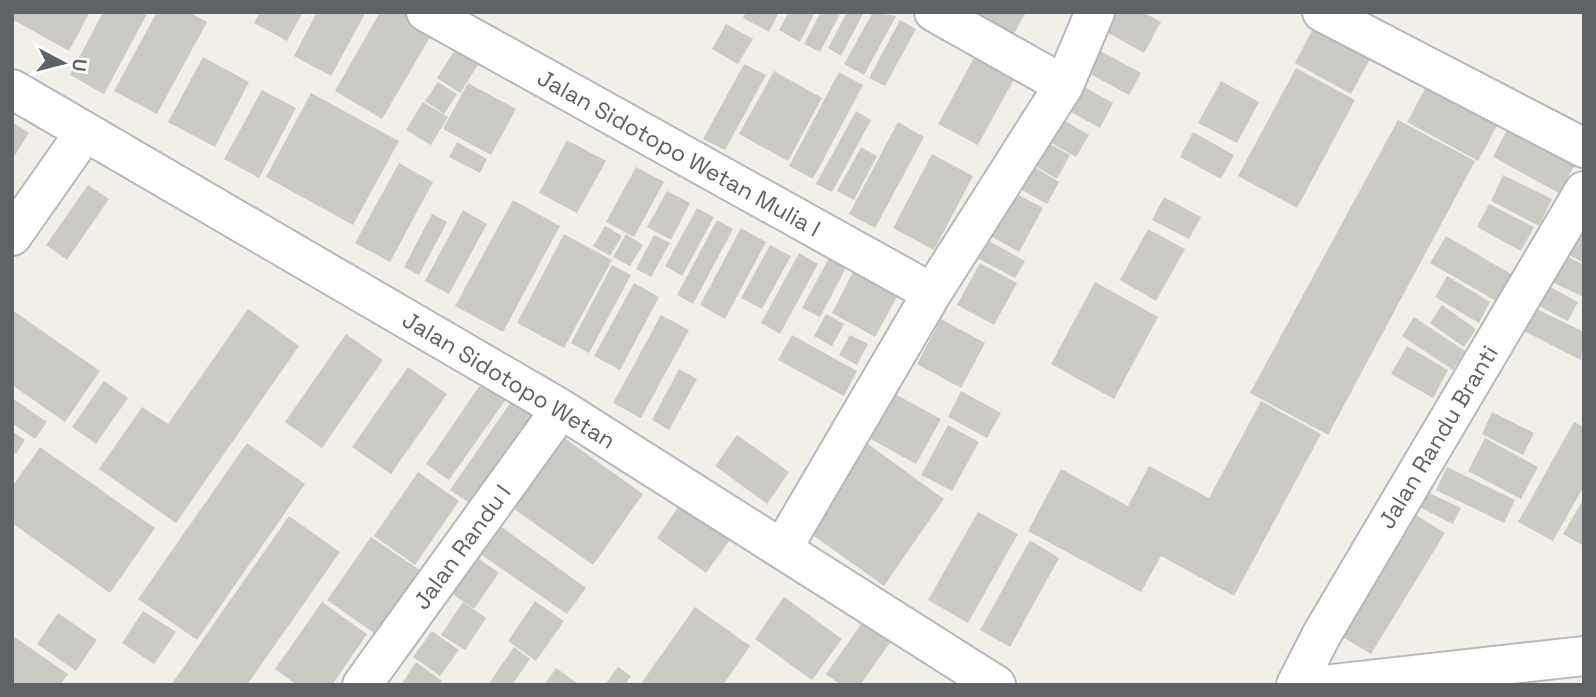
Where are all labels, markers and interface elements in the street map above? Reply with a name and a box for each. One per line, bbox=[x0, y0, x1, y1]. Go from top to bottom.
north arrow bbox=[28, 28, 98, 98]
text: U bbox=[66, 57, 93, 73]
street label: Jalan Sidotopo Wetan Mulia I bbox=[532, 62, 826, 244]
street label: Jalan Sidotopo Wetan bbox=[397, 304, 621, 456]
street label: Jalan Randu Branti bbox=[1371, 340, 1505, 534]
street label: Jalan Randu I bbox=[407, 479, 517, 615]

